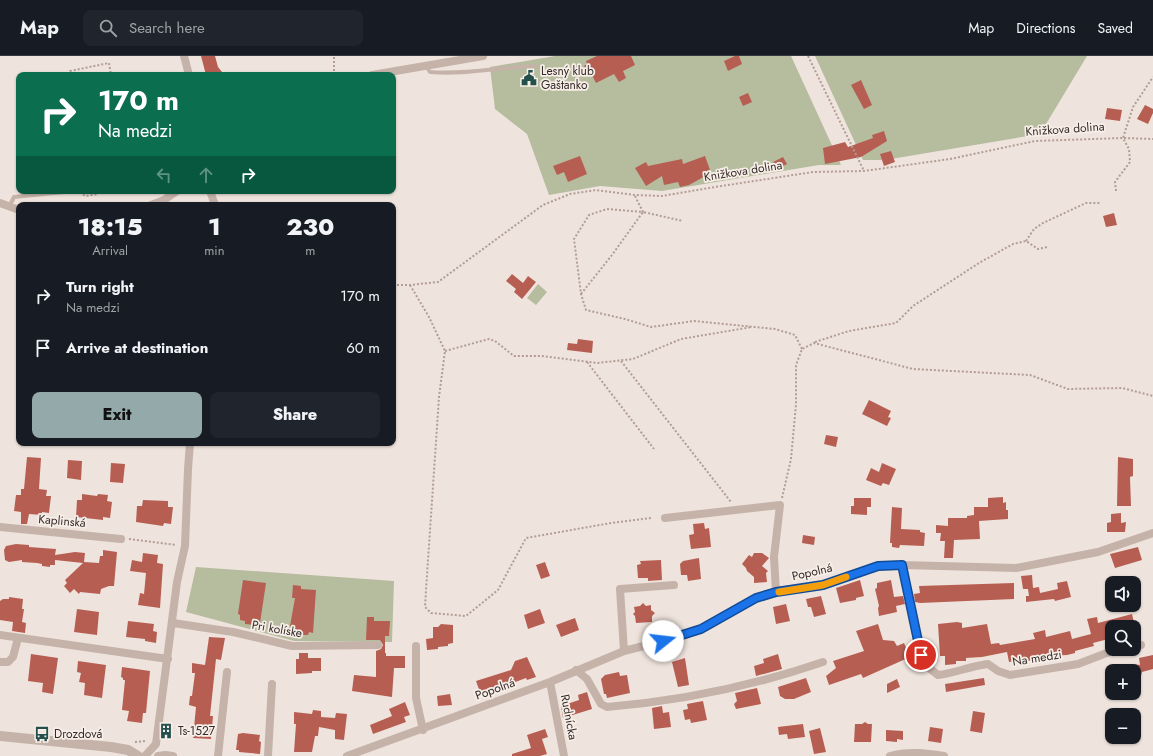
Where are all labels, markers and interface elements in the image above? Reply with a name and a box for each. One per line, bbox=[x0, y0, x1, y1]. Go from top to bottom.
search box bbox=[83, 10, 363, 46]
text: Map bbox=[20, 14, 59, 41]
icon: search bbox=[97, 17, 119, 39]
text: Search here bbox=[129, 17, 205, 39]
text: Map bbox=[968, 18, 994, 38]
text: Directions bbox=[1016, 18, 1076, 38]
text: Saved bbox=[1098, 18, 1133, 38]
place label: Lesný klub Gaštanko bbox=[541, 62, 594, 94]
public building icon: Lesný klub Gaštanko bbox=[520, 69, 538, 87]
text: 170 m bbox=[98, 80, 179, 121]
icon: right bbox=[32, 88, 84, 140]
street label: Knižkova dolina bbox=[1025, 117, 1105, 141]
text: Na medzi bbox=[98, 118, 173, 144]
street label: Knižkova dolina bbox=[702, 156, 784, 186]
icon: left bbox=[153, 164, 175, 186]
icon: ahead bbox=[195, 164, 217, 186]
icon: right bbox=[237, 164, 259, 186]
text: 18:15 bbox=[78, 209, 143, 244]
text: 1 bbox=[208, 209, 221, 244]
text: 230 bbox=[286, 209, 334, 244]
text: Arrival bbox=[92, 241, 128, 260]
text: min bbox=[204, 241, 225, 260]
text: m bbox=[305, 241, 315, 260]
text: Turn right bbox=[66, 276, 134, 298]
icon: right bbox=[32, 285, 54, 307]
text: 170 m bbox=[340, 285, 380, 307]
text: Na medzi bbox=[66, 298, 120, 317]
icon: arrive bbox=[32, 337, 54, 359]
text: Arrive at destination bbox=[66, 337, 208, 359]
text: 60 m bbox=[346, 337, 380, 359]
button: Exit bbox=[32, 392, 202, 438]
button: Share bbox=[210, 392, 380, 438]
street label: Kaplinská bbox=[38, 510, 87, 532]
street label: Popolná bbox=[790, 559, 834, 585]
map controls bbox=[1105, 576, 1141, 744]
button: sound bbox=[1105, 576, 1141, 612]
street label: Pri kolíske bbox=[250, 616, 304, 642]
position arrow bbox=[642, 620, 684, 662]
button: search bbox=[1105, 620, 1141, 656]
pin bbox=[904, 638, 938, 672]
icon: arrive bbox=[910, 644, 932, 666]
street label: Na medzi bbox=[1011, 645, 1063, 671]
button: + bbox=[1105, 664, 1141, 700]
street label: Popolná bbox=[473, 673, 518, 704]
street label: Rudnícka bbox=[556, 693, 582, 742]
button: − bbox=[1105, 708, 1141, 744]
building icon: Ts-1527 bbox=[157, 722, 175, 740]
place label: Ts-1527 bbox=[178, 722, 216, 740]
bus stop icon: Drozdová bbox=[33, 725, 51, 743]
place label: Drozdová bbox=[54, 725, 102, 743]

